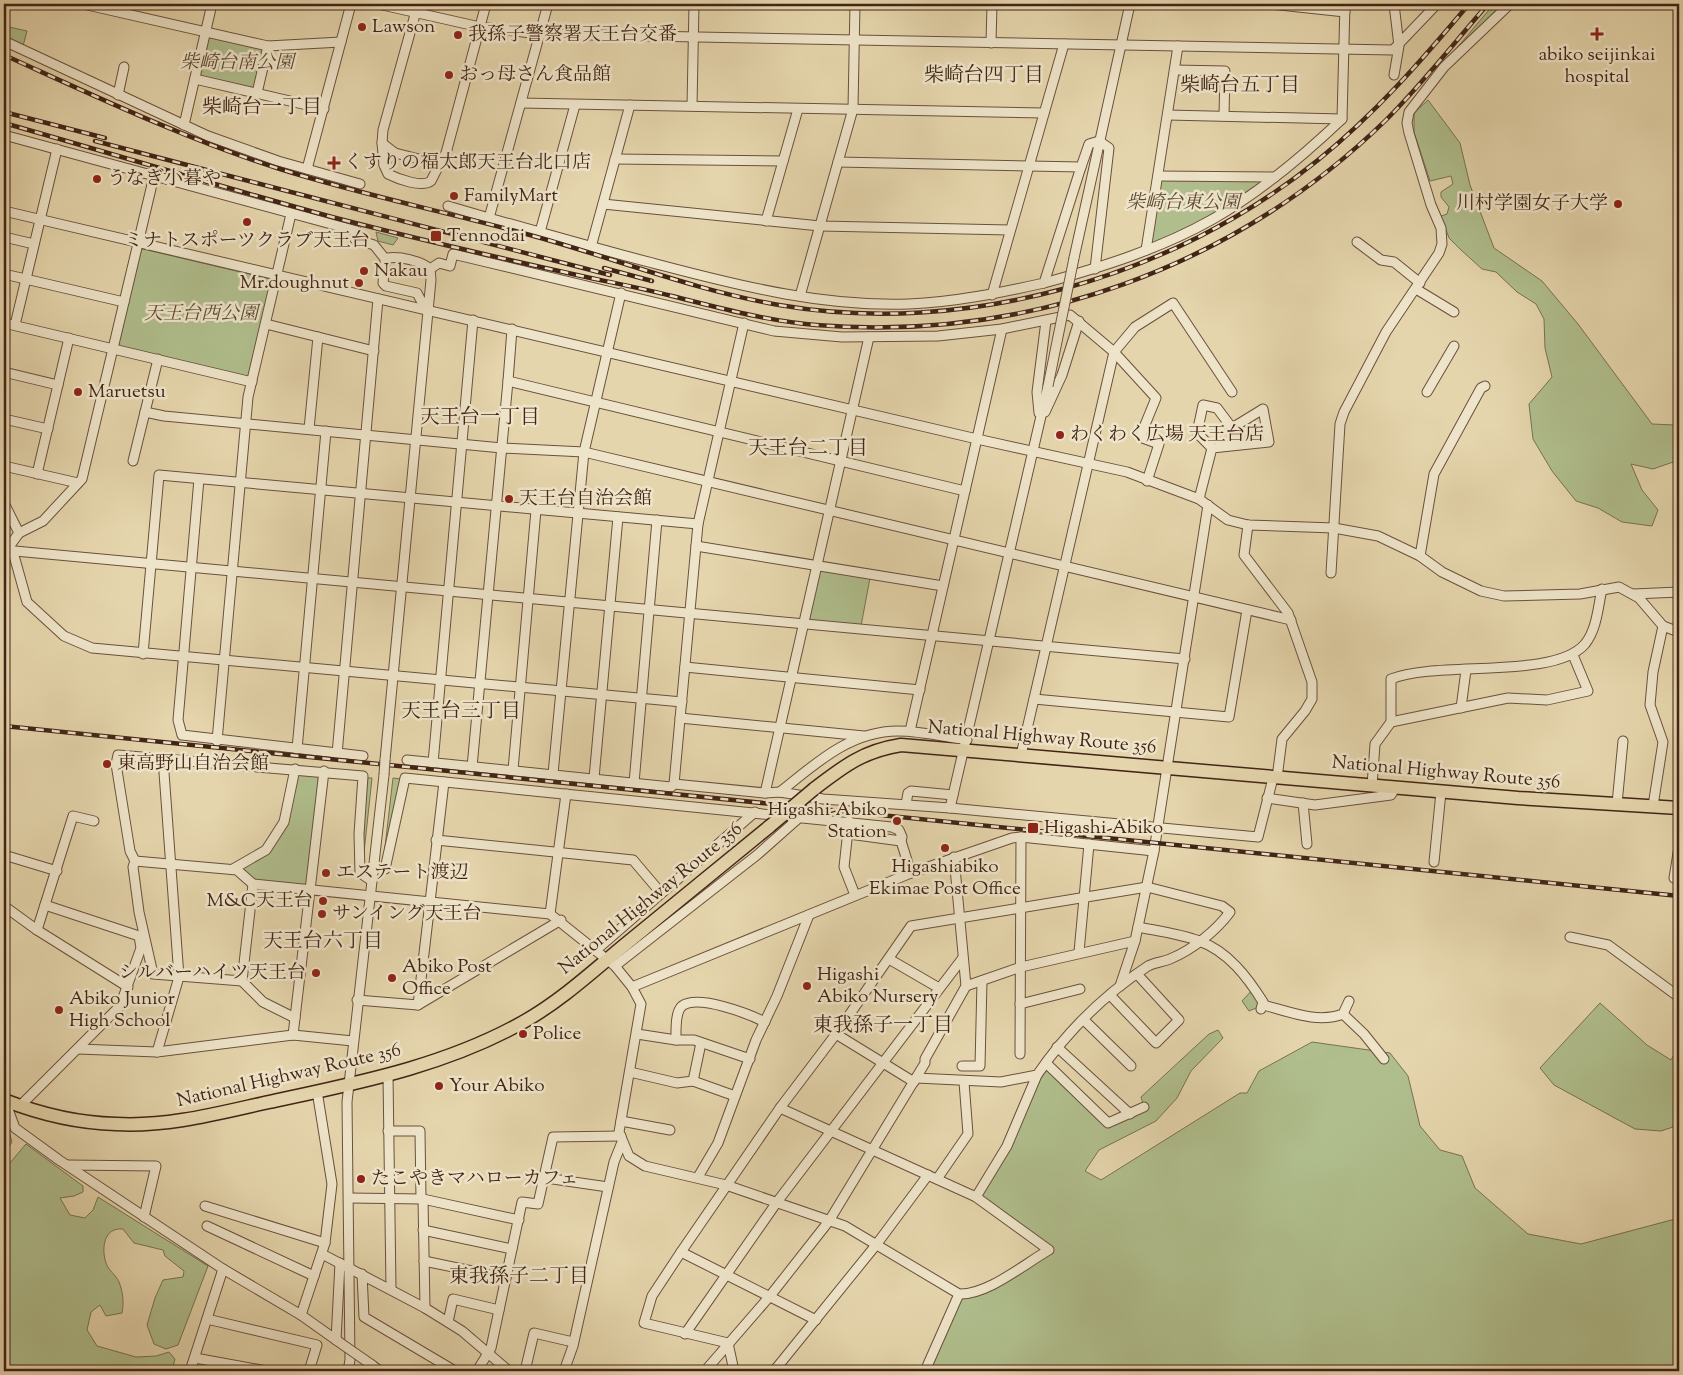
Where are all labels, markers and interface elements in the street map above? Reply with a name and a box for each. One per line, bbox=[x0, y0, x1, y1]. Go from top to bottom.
place label: Lawson bbox=[372, 14, 435, 41]
marker: Lawson bbox=[356, 21, 368, 33]
place label: 我孫子警察署天王台交番 bbox=[468, 22, 677, 49]
marker: abiko seijinkai hospital bbox=[1590, 27, 1604, 41]
marker: 我孫子警察署天王台交番 bbox=[452, 29, 464, 41]
place label: abiko seijinkai hospital bbox=[1539, 42, 1655, 91]
park label: 柴崎台南公園 bbox=[180, 50, 297, 77]
place label: おっ母さん食品館 bbox=[459, 62, 611, 89]
district label: 柴崎台四丁目 bbox=[924, 62, 1044, 91]
marker: おっ母さん食品館 bbox=[443, 69, 455, 81]
district label: 柴崎台五丁目 bbox=[1180, 72, 1300, 101]
district label: 柴崎台一丁目 bbox=[202, 94, 322, 123]
place label: くすりの福太郎天王台北口店 bbox=[344, 150, 591, 177]
marker: くすりの福太郎天王台北口店 bbox=[328, 157, 340, 169]
place label: うなぎ小暮や bbox=[107, 166, 221, 193]
marker: うなぎ小暮や bbox=[91, 173, 103, 185]
place label: FamilyMart bbox=[464, 183, 558, 210]
marker: FamilyMart bbox=[448, 190, 460, 202]
park label: 柴崎台東公園 bbox=[1126, 190, 1243, 217]
place label: 川村学園女子大学 bbox=[1456, 191, 1608, 218]
marker: 川村学園女子大学 bbox=[1612, 198, 1624, 210]
marker: ミナトスポーツクラブ天王台 bbox=[241, 216, 253, 228]
place label: Tennodai bbox=[447, 223, 525, 250]
place label: ミナトスポーツクラブ天王台 bbox=[124, 228, 370, 255]
marker: Tennodai bbox=[429, 229, 443, 243]
place label: Nakau bbox=[374, 258, 428, 285]
marker: Nakau bbox=[358, 265, 370, 277]
place label: Mr.doughnut bbox=[240, 270, 349, 297]
marker: Mr.doughnut bbox=[353, 277, 365, 289]
park label: 天王台西公園 bbox=[144, 301, 261, 328]
place label: Maruetsu bbox=[88, 379, 166, 406]
marker: Maruetsu bbox=[72, 386, 84, 398]
district label: 天王台一丁目 bbox=[420, 404, 540, 433]
place label: わくわく広場 天王台店 bbox=[1070, 422, 1264, 449]
marker: わくわく広場 天王台店 bbox=[1054, 429, 1066, 441]
district label: 天王台二丁目 bbox=[748, 435, 868, 464]
place label: 天王台自治会館 bbox=[519, 486, 652, 513]
marker: 天王台自治会館 bbox=[503, 493, 515, 505]
district label: 天王台三丁目 bbox=[401, 698, 521, 727]
street label: National Highway Route 356 bbox=[927, 715, 1157, 761]
street label: National Highway Route 356 bbox=[1331, 750, 1561, 796]
place label: 東高野山自治会館 bbox=[117, 751, 269, 778]
marker: 東高野山自治会館 bbox=[101, 758, 113, 770]
place label: Higashi-Abiko Station bbox=[768, 797, 887, 846]
marker: Higashi-Abiko Station bbox=[891, 815, 903, 827]
place label: Higashi-Abiko bbox=[1044, 815, 1163, 842]
street label: National Highway Route 356 bbox=[553, 816, 749, 982]
marker: Higashi-Abiko bbox=[1026, 821, 1040, 835]
marker: Higashiabiko Ekimae Post Office bbox=[939, 842, 951, 854]
place label: Higashiabiko Ekimae Post Office bbox=[869, 854, 1021, 903]
place label: エステート渡辺 bbox=[336, 860, 469, 887]
marker: エステート渡辺 bbox=[320, 867, 332, 879]
place label: M&C天王台 bbox=[207, 888, 313, 915]
marker: M&C天王台 bbox=[317, 895, 329, 907]
place label: サンイング天王台 bbox=[332, 901, 482, 928]
marker: サンイング天王台 bbox=[316, 908, 328, 920]
district label: 天王台六丁目 bbox=[263, 928, 383, 957]
place label: Abiko Post Office bbox=[402, 954, 492, 1003]
place label: シルバーハイツ天王台 bbox=[119, 960, 306, 987]
place label: Higashi Abiko Nursery bbox=[817, 962, 939, 1011]
marker: シルバーハイツ天王台 bbox=[310, 967, 322, 979]
marker: Abiko Post Office bbox=[386, 972, 398, 984]
marker: Higashi Abiko Nursery bbox=[801, 980, 813, 992]
place label: Abiko Junior High School bbox=[69, 986, 175, 1035]
marker: Abiko Junior High School bbox=[53, 1004, 65, 1016]
district label: 東我孫子一丁目 bbox=[813, 1012, 953, 1041]
place label: Police bbox=[533, 1021, 581, 1048]
marker: Police bbox=[517, 1028, 529, 1040]
street label: National Highway Route 356 bbox=[174, 1037, 404, 1115]
place label: Your Abiko bbox=[449, 1073, 545, 1100]
marker: Your Abiko bbox=[433, 1080, 445, 1092]
place label: たこやきマハローカフェ bbox=[371, 1166, 578, 1193]
marker: たこやきマハローカフェ bbox=[355, 1173, 367, 1185]
district label: 東我孫子二丁目 bbox=[449, 1263, 589, 1292]

